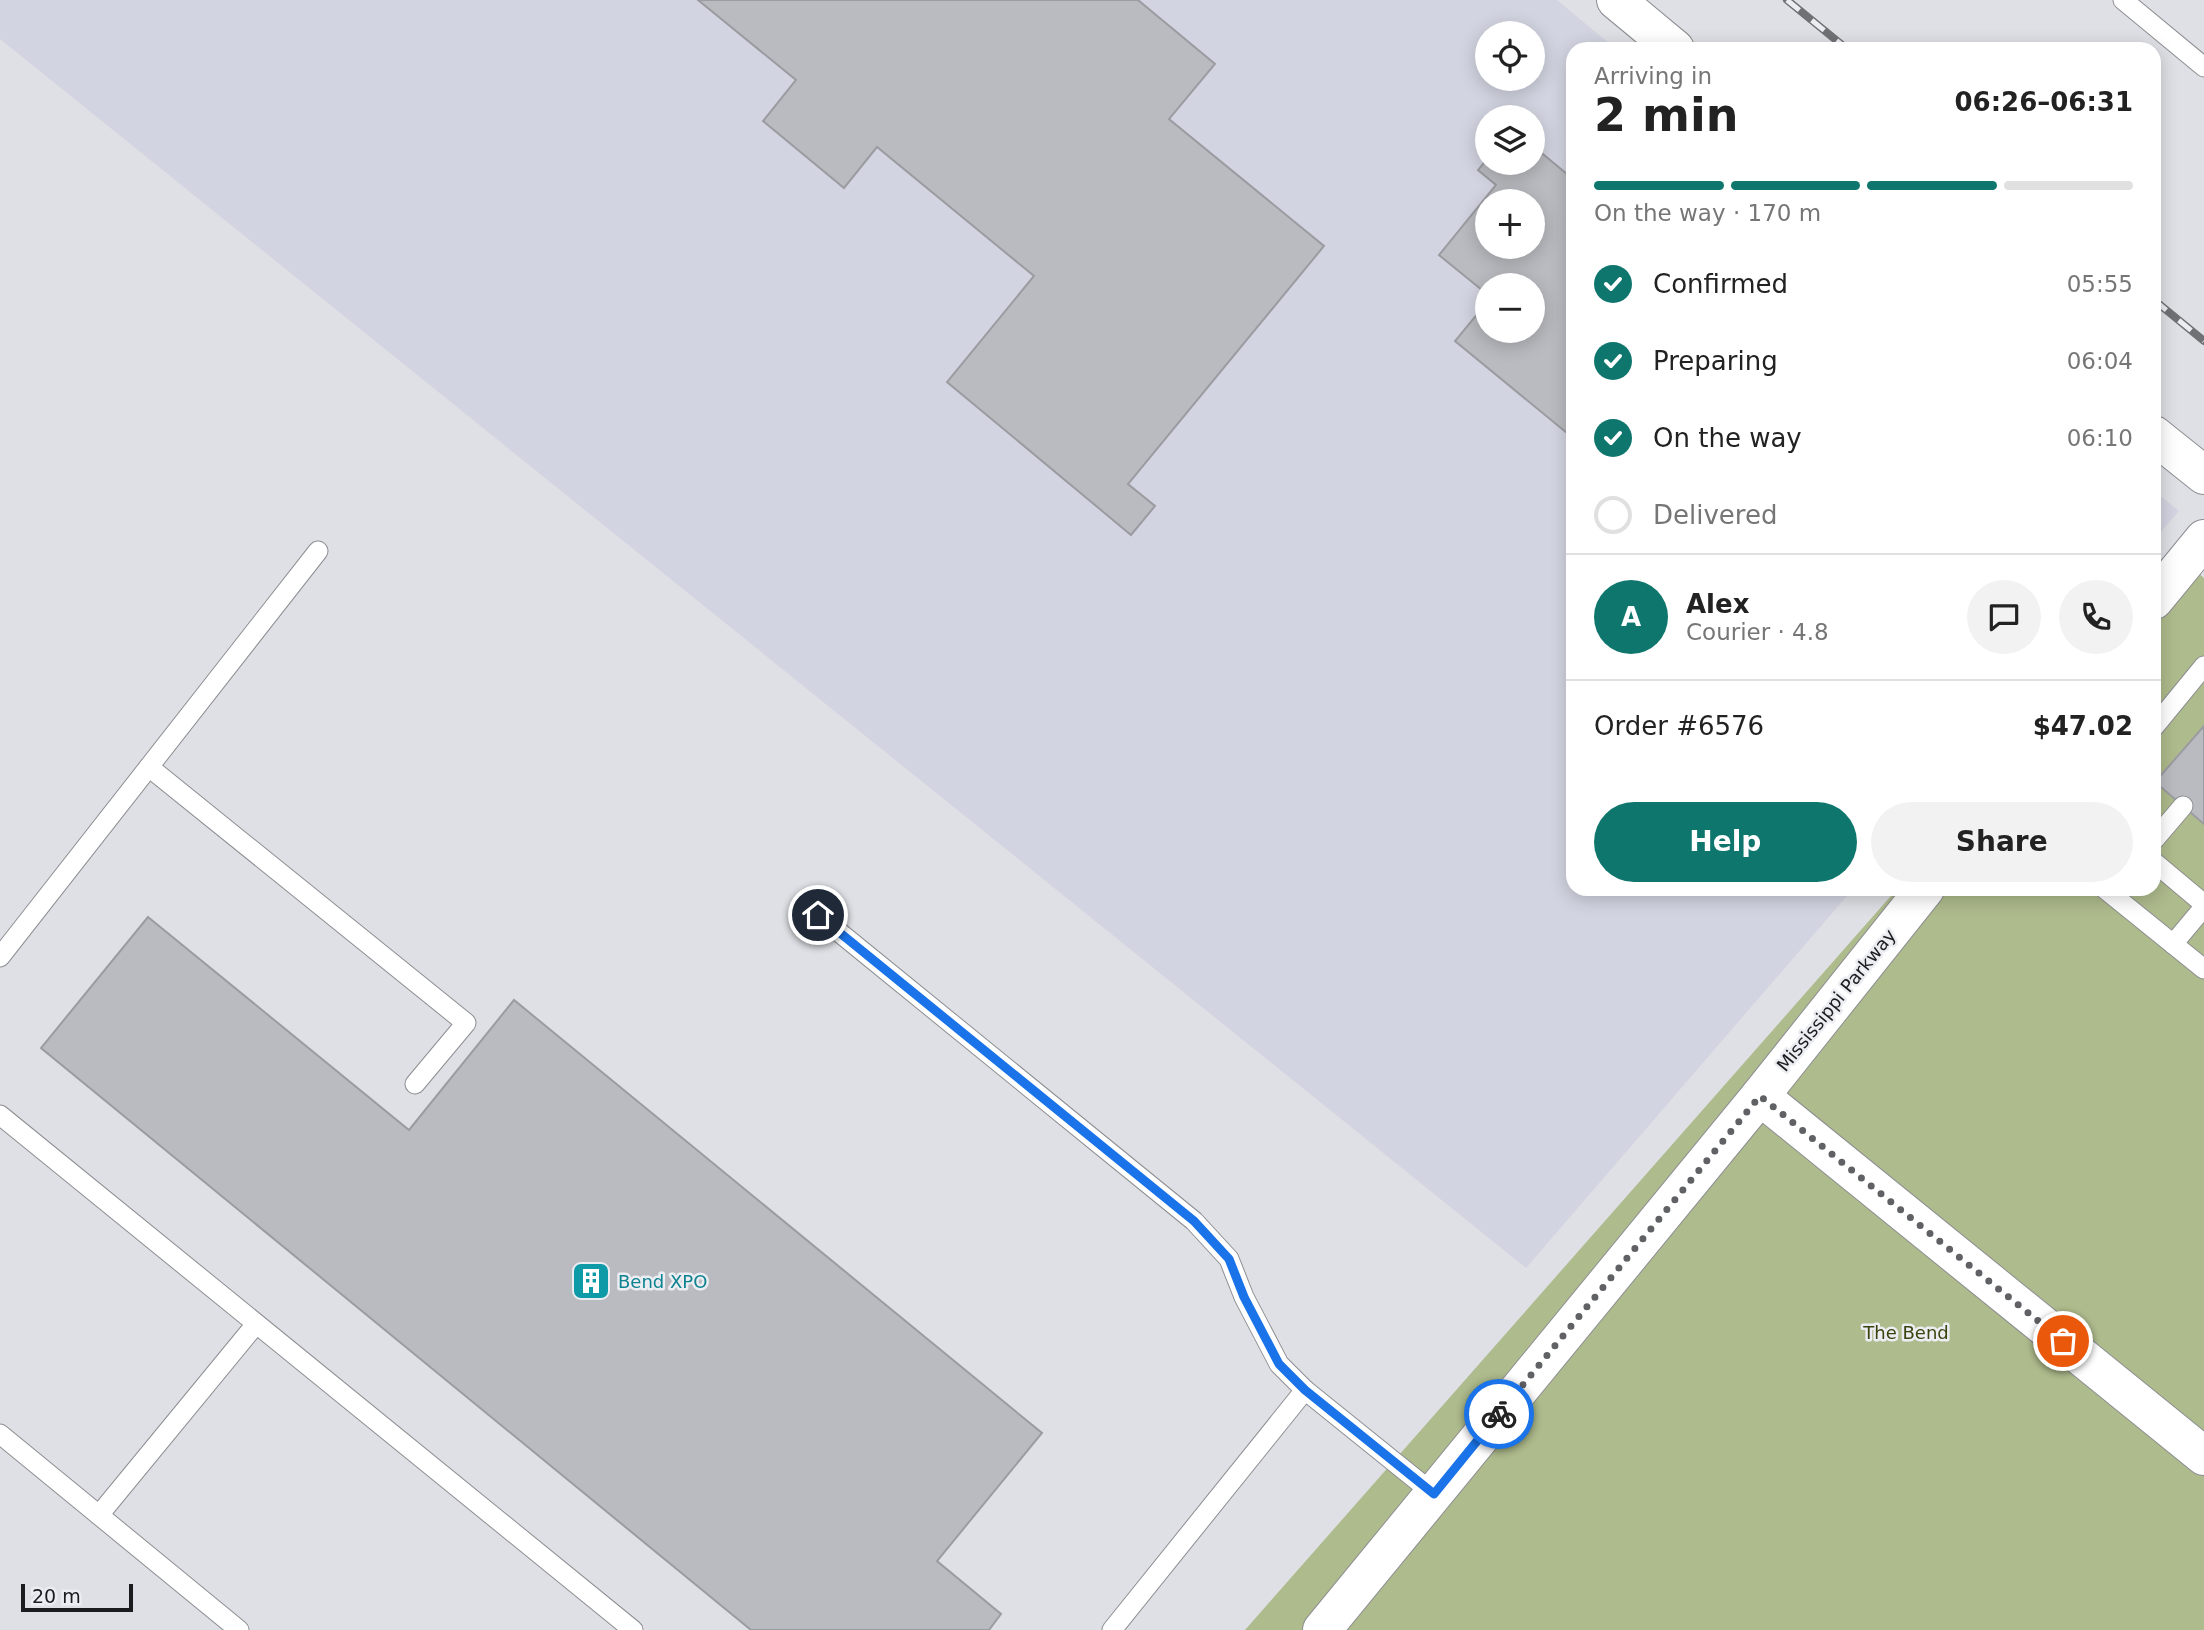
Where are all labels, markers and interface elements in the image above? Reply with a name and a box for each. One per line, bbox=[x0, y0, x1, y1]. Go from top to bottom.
map controls bbox=[1475, 21, 1545, 343]
button: locate bbox=[1475, 21, 1545, 91]
text: Arriving in bbox=[1594, 63, 1712, 89]
text: 06:26–06:31 bbox=[1954, 87, 2133, 117]
text: 2 min bbox=[1594, 88, 1738, 142]
button: layers bbox=[1475, 105, 1545, 175]
button: + bbox=[1475, 189, 1545, 259]
text: On the way · 170 m bbox=[1594, 200, 1821, 226]
icon: check bbox=[1594, 265, 1632, 303]
text: Confirmed bbox=[1653, 269, 1788, 299]
text: 05:55 bbox=[2067, 271, 2133, 297]
button: − bbox=[1475, 273, 1545, 343]
icon: check bbox=[1594, 342, 1632, 380]
text: Preparing bbox=[1653, 346, 1778, 376]
text: 06:04 bbox=[2067, 348, 2133, 374]
icon: check bbox=[1594, 419, 1632, 457]
text: On the way bbox=[1653, 423, 1802, 453]
text: 06:10 bbox=[2067, 425, 2133, 451]
text: Delivered bbox=[1653, 500, 1777, 530]
button: chat bbox=[1967, 580, 2041, 654]
button: phone bbox=[2059, 580, 2133, 654]
text: Alex bbox=[1686, 589, 1749, 619]
text: A bbox=[1621, 602, 1641, 632]
text: Courier · 4.8 bbox=[1686, 619, 1829, 645]
text: Order #6576 bbox=[1594, 711, 1764, 741]
text: $47.02 bbox=[2033, 711, 2133, 741]
button: Help bbox=[1594, 802, 1857, 882]
button: Share bbox=[1871, 802, 2133, 882]
pin bbox=[788, 885, 848, 945]
icon: home bbox=[799, 896, 837, 934]
street label: Mississippi Parkway bbox=[1772, 924, 1900, 1075]
building icon: Bend XPO bbox=[570, 1260, 612, 1302]
place label: Bend XPO bbox=[618, 1271, 707, 1292]
pin bbox=[2033, 1311, 2093, 1371]
park label: The Bend bbox=[1862, 1322, 1949, 1343]
icon: bag bbox=[2044, 1322, 2082, 1360]
courier bbox=[1464, 1379, 1534, 1449]
icon: bike bbox=[1480, 1395, 1518, 1433]
scale bar bbox=[21, 1581, 133, 1613]
text: 20 m bbox=[32, 1585, 81, 1607]

